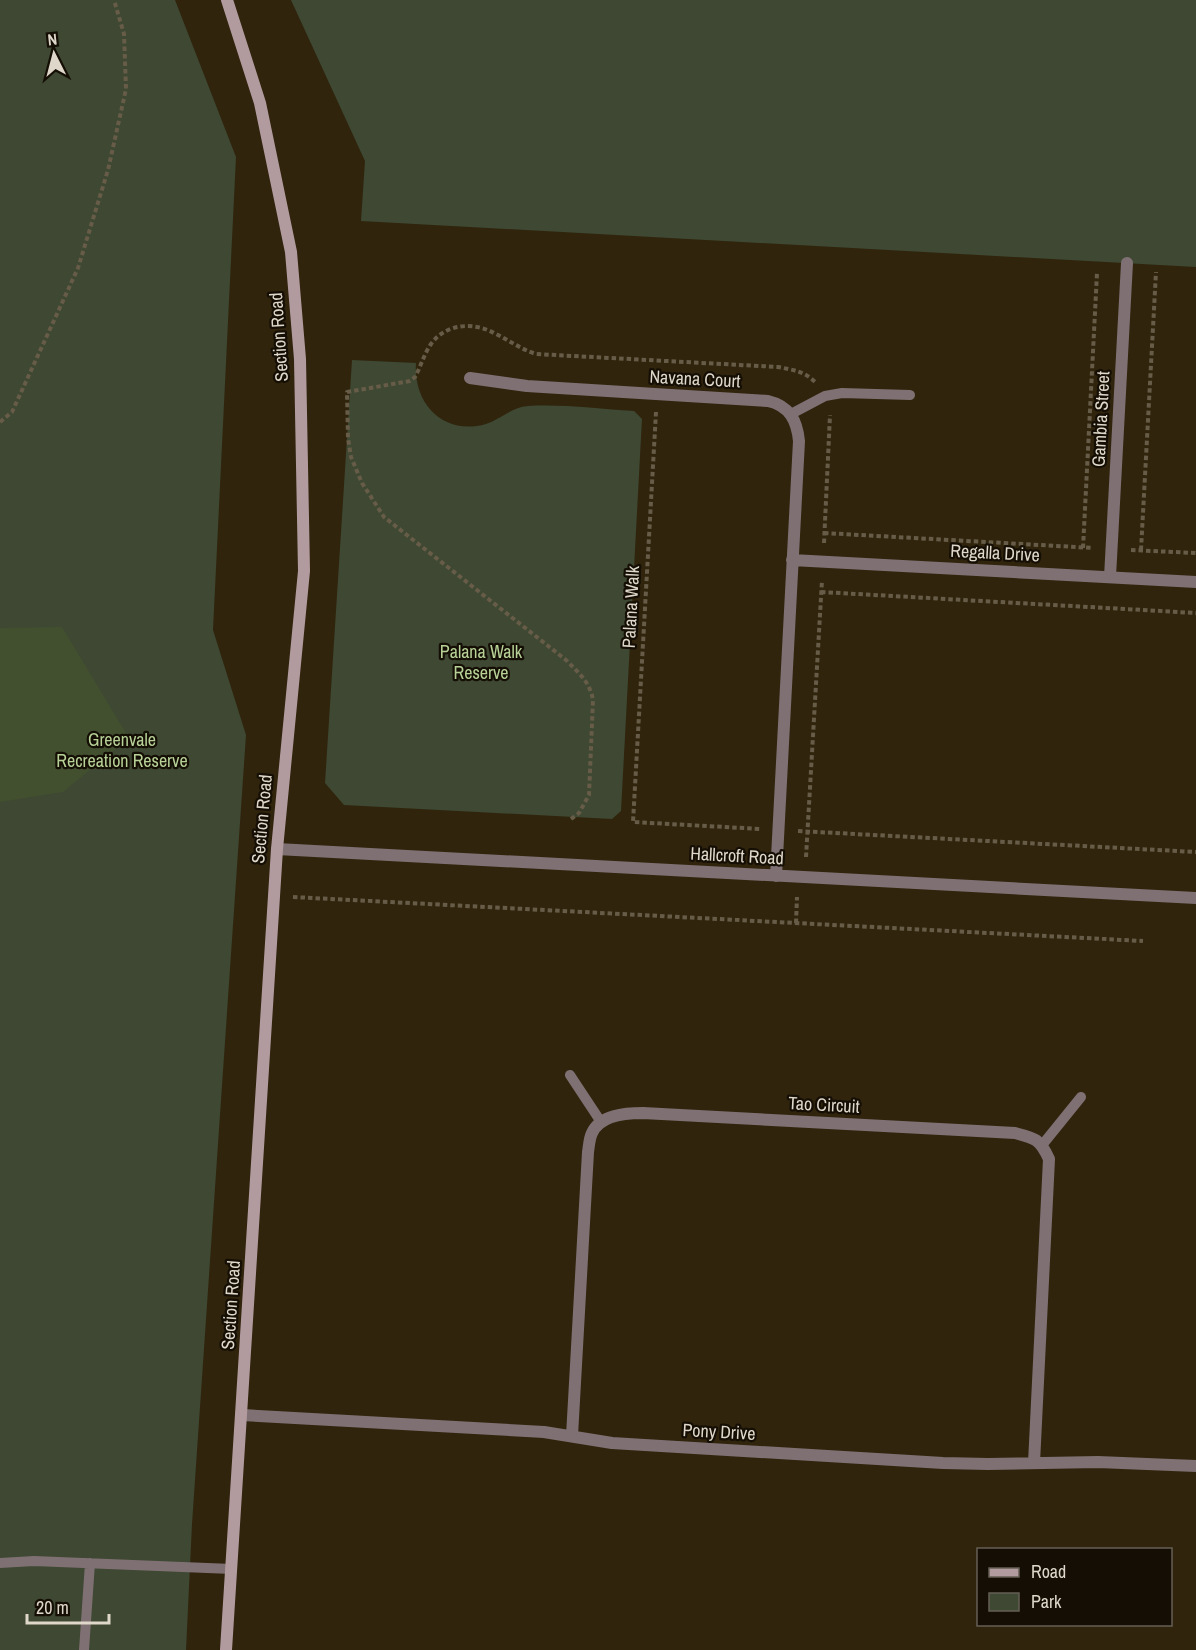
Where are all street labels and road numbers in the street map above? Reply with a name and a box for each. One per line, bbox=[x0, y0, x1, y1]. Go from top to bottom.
street label: Section Road bbox=[263, 292, 294, 383]
street label: Navana Court bbox=[649, 364, 741, 393]
street label: Gambia Street bbox=[1086, 370, 1115, 468]
street label: Regalla Drive bbox=[950, 538, 1040, 567]
street label: Palana Walk bbox=[616, 565, 645, 649]
street label: Section Road bbox=[245, 773, 278, 865]
street label: Hallcroft Road bbox=[690, 841, 784, 870]
street label: Tao Circuit bbox=[788, 1090, 860, 1119]
street label: Section Road bbox=[215, 1259, 246, 1350]
street label: Pony Drive bbox=[682, 1417, 756, 1446]

